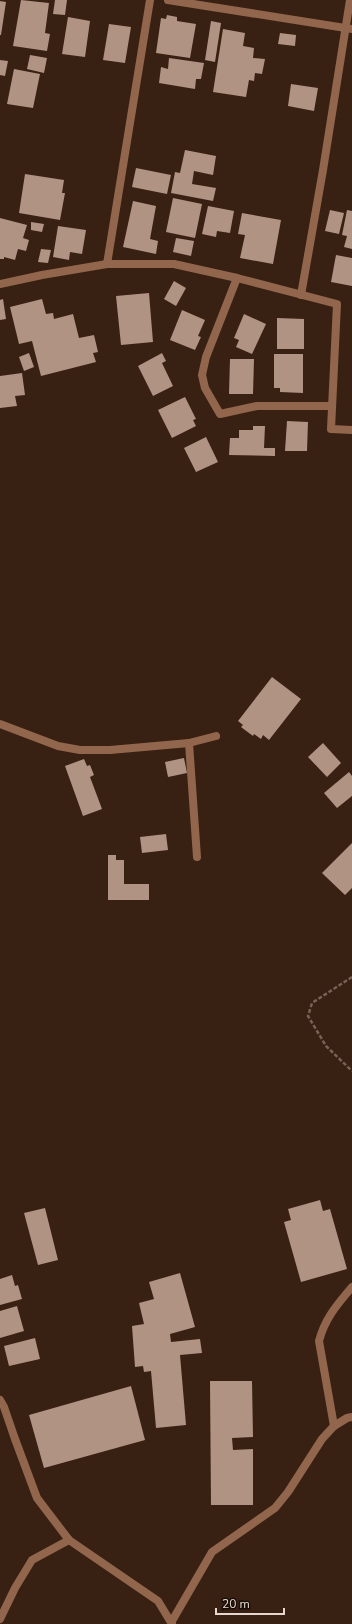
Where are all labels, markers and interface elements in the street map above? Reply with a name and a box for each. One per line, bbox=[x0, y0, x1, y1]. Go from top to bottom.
scale bar bbox=[216, 1590, 284, 1616]
text: 20 m bbox=[222, 1596, 250, 1612]

